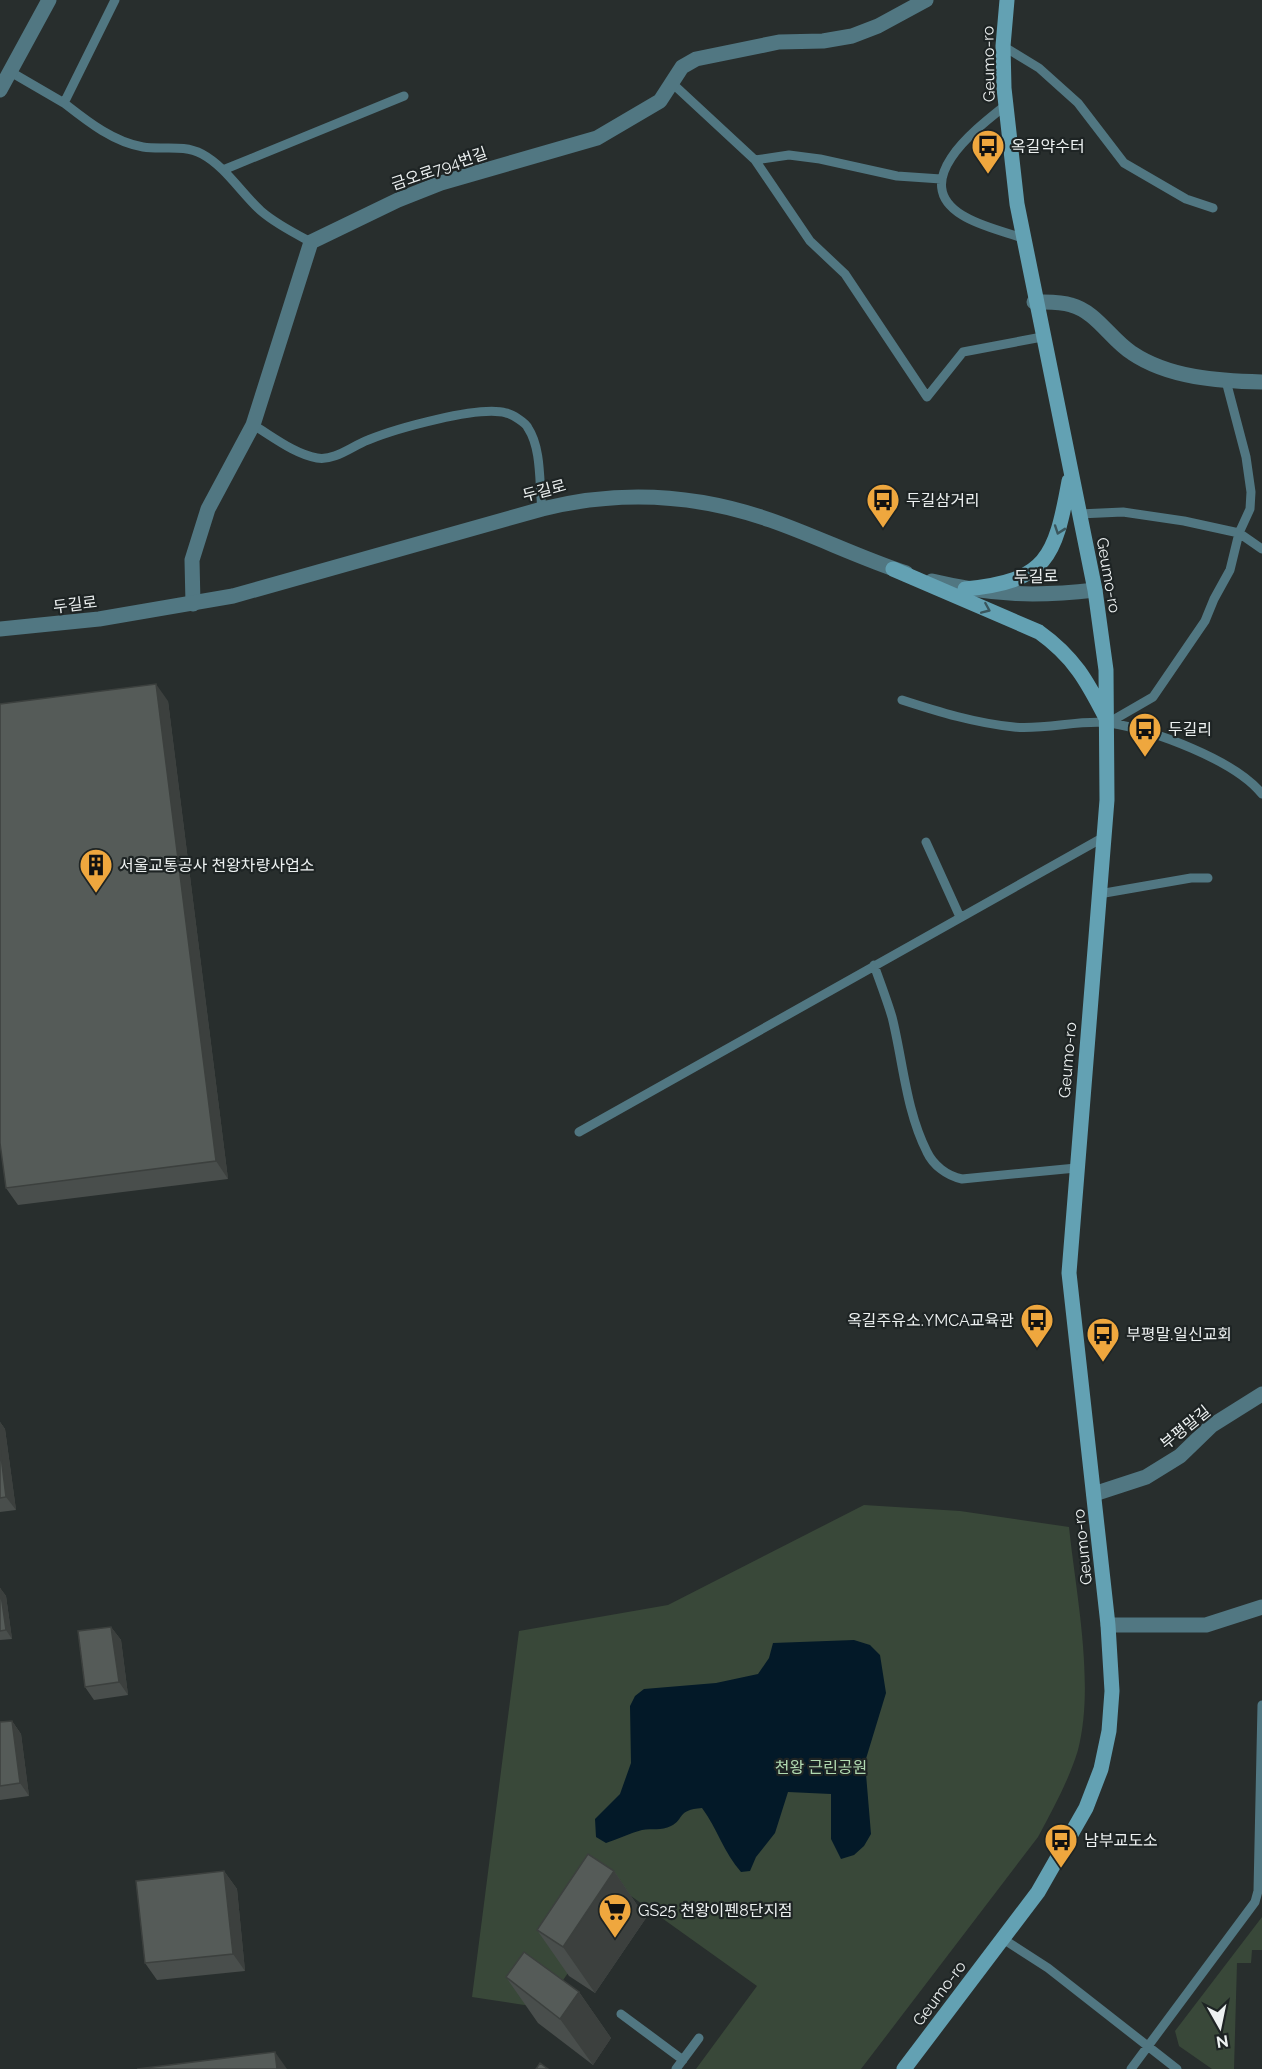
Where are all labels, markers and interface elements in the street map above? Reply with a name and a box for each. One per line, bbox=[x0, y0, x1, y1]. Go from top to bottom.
street label: Geumo-ro bbox=[978, 26, 999, 102]
bus stop icon: 옥길약수터 bbox=[970, 128, 1006, 175]
place label: 옥길약수터 bbox=[1011, 137, 1085, 156]
street label: 금오로794번길 bbox=[389, 143, 490, 194]
street label: 두길로 bbox=[520, 476, 568, 505]
bus stop icon: 두길삼거리 bbox=[865, 482, 901, 529]
place label: 두길삼거리 bbox=[906, 491, 980, 510]
one-way arrow bbox=[1053, 524, 1066, 535]
street label: Geumo-ro bbox=[1093, 536, 1124, 614]
street label: 두길로 bbox=[1014, 567, 1059, 586]
street label: 두길로 bbox=[52, 592, 98, 617]
one-way arrow bbox=[979, 601, 990, 613]
bus stop icon: 두길리 bbox=[1127, 711, 1163, 758]
place label: 두길리 bbox=[1168, 720, 1212, 739]
building icon: 서울교통공사 천왕차량사업소 bbox=[78, 847, 114, 894]
place label: 서울교통공사 천왕차량사업소 bbox=[119, 856, 314, 875]
street label: Geumo-ro bbox=[1055, 1021, 1080, 1099]
bus stop icon: 옥길주유소.YMCA교육관 bbox=[1019, 1302, 1055, 1349]
place label: 옥길주유소.YMCA교육관 bbox=[847, 1311, 1014, 1330]
bus stop icon: 부평말.일신교회 bbox=[1085, 1316, 1121, 1363]
place label: 부평말.일신교회 bbox=[1126, 1325, 1232, 1344]
street label: 부평말길 bbox=[1156, 1401, 1214, 1453]
street label: Geumo-ro bbox=[1069, 1508, 1096, 1586]
park label: 천왕 근린공원 bbox=[775, 1758, 867, 1777]
bus stop icon: 남부교도소 bbox=[1043, 1822, 1079, 1869]
place label: 남부교도소 bbox=[1084, 1831, 1158, 1850]
supermarket icon: GS25 천왕이펜8단지점 bbox=[597, 1892, 633, 1939]
place label: GS25 천왕이펜8단지점 bbox=[638, 1901, 793, 1920]
street label: Geumo-ro bbox=[909, 1957, 970, 2029]
north arrow bbox=[1190, 1997, 1250, 2057]
text: N bbox=[1215, 2031, 1230, 2052]

